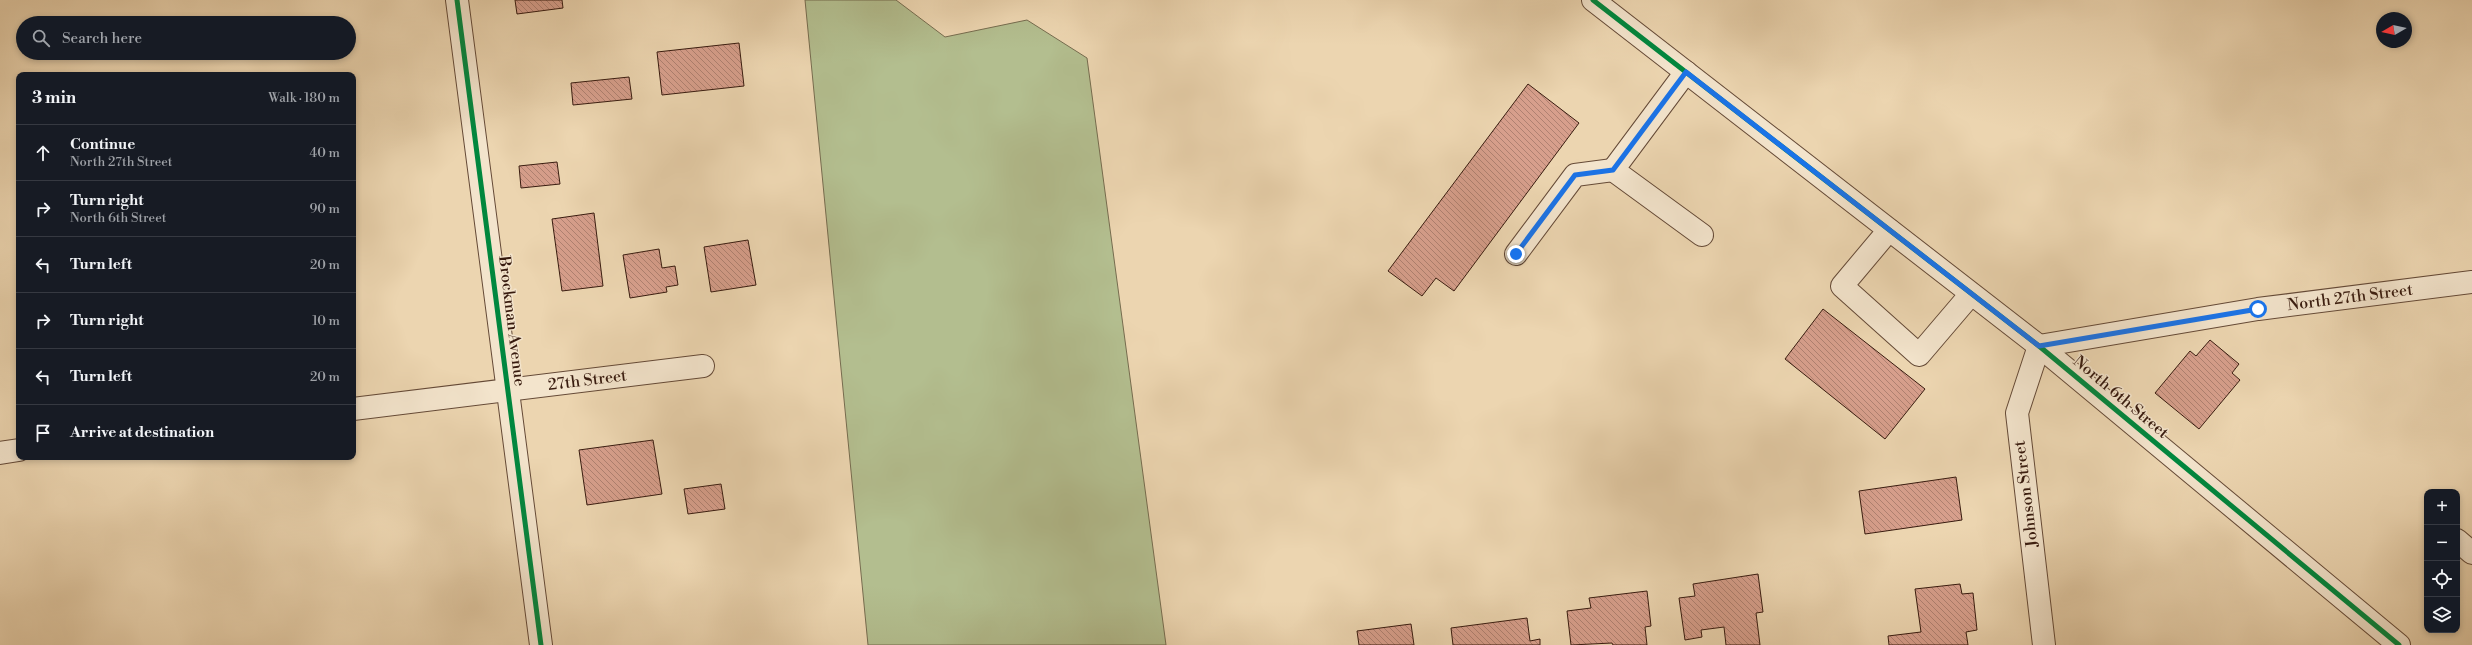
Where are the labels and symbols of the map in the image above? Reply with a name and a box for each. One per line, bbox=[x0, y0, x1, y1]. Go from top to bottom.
north arrow bbox=[2376, 12, 2412, 48]
route end bbox=[1507, 245, 1525, 263]
street label: Brockman Avenue bbox=[494, 254, 530, 387]
street label: North 27th Street bbox=[2286, 280, 2414, 315]
route start bbox=[2249, 300, 2267, 318]
street label: North 6th Street bbox=[2069, 351, 2173, 443]
street label: 27th Street bbox=[547, 365, 628, 395]
street label: Johnson Street bbox=[2010, 439, 2043, 549]

